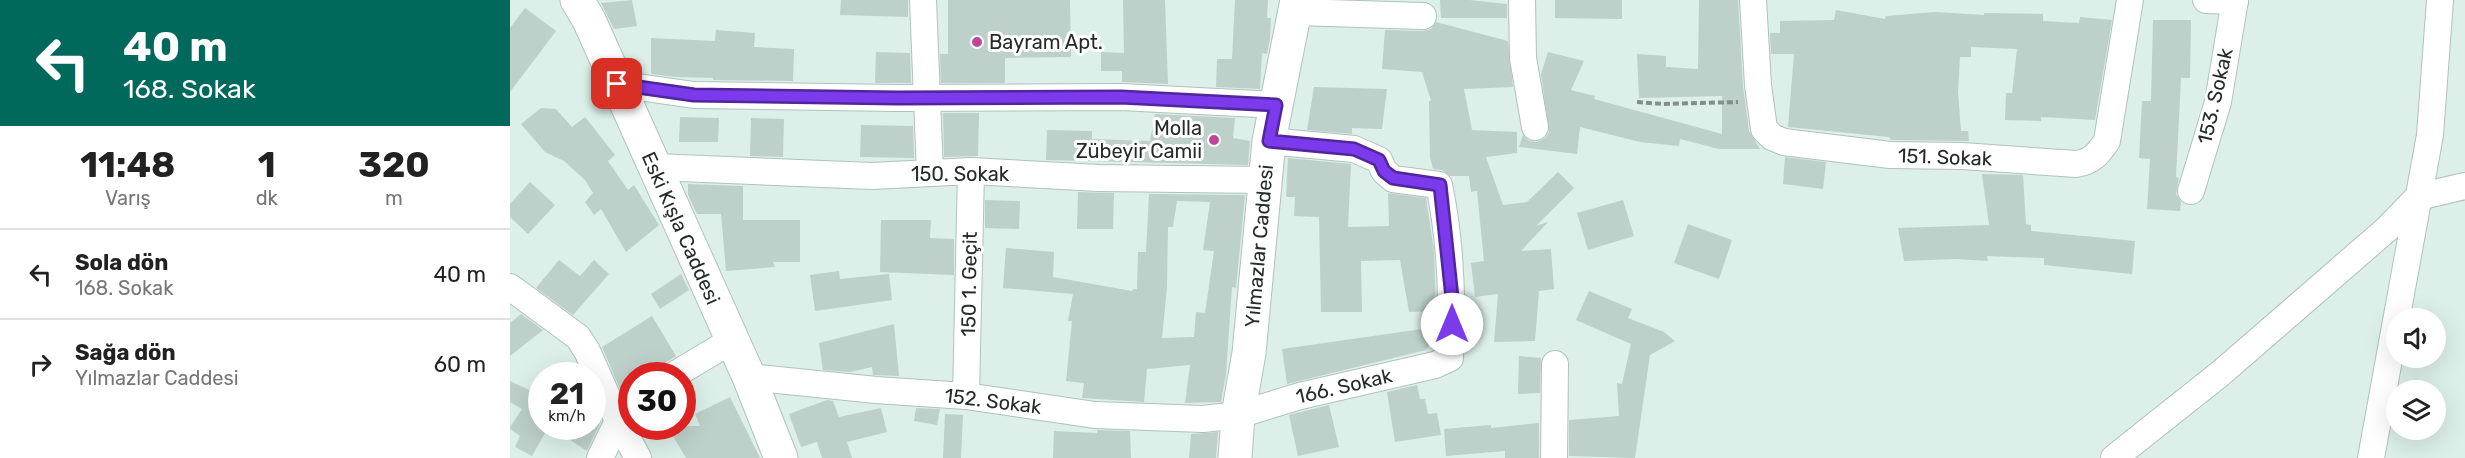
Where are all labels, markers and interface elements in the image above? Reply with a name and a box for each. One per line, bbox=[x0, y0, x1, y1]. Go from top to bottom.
text: 40 m bbox=[123, 22, 228, 72]
icon: left bbox=[24, 24, 102, 102]
place label: Bayram Apt. bbox=[989, 30, 1103, 54]
marker: Bayram Apt. bbox=[970, 35, 984, 49]
street label: 153. Sokak bbox=[2192, 45, 2238, 146]
pin bbox=[591, 58, 642, 109]
icon: arrive bbox=[600, 67, 633, 100]
text: 168. Sokak bbox=[123, 73, 256, 105]
place label: Molla Zübeyir Camii bbox=[1076, 116, 1202, 163]
marker: Molla Zübeyir Camii bbox=[1207, 133, 1221, 147]
text: 11:48 bbox=[80, 143, 175, 186]
text: 1 bbox=[258, 143, 276, 186]
text: 320 bbox=[358, 143, 430, 186]
street label: 151. Sokak bbox=[1898, 143, 1993, 171]
street label: Eski Kışla Caddesi bbox=[637, 148, 725, 308]
street label: 150. Sokak bbox=[911, 162, 1010, 186]
street label: Yılmazlar Caddesi bbox=[1240, 163, 1278, 329]
text: Varış bbox=[105, 186, 151, 210]
text: dk bbox=[256, 186, 278, 210]
text: m bbox=[385, 186, 403, 210]
street label: 150 1. Geçit bbox=[956, 231, 982, 337]
text: Sola dön bbox=[75, 249, 168, 276]
icon: left bbox=[24, 258, 57, 291]
text: 40 m bbox=[433, 261, 486, 288]
text: 168. Sokak bbox=[75, 276, 173, 300]
position arrow bbox=[1420, 292, 1484, 356]
map controls bbox=[2386, 308, 2446, 440]
button: sound bbox=[2386, 308, 2446, 368]
text: Sağa dön bbox=[75, 339, 176, 366]
icon: right bbox=[24, 348, 57, 381]
text: 60 m bbox=[434, 351, 486, 378]
speed limit sign: 30 bbox=[618, 362, 696, 440]
street label: 166. Sokak bbox=[1294, 363, 1395, 409]
text: Yılmazlar Caddesi bbox=[75, 366, 239, 390]
text: 21 bbox=[550, 376, 584, 412]
button: layers bbox=[2386, 380, 2446, 440]
street label: 152. Sokak bbox=[943, 383, 1044, 419]
text: km/h bbox=[548, 407, 586, 425]

